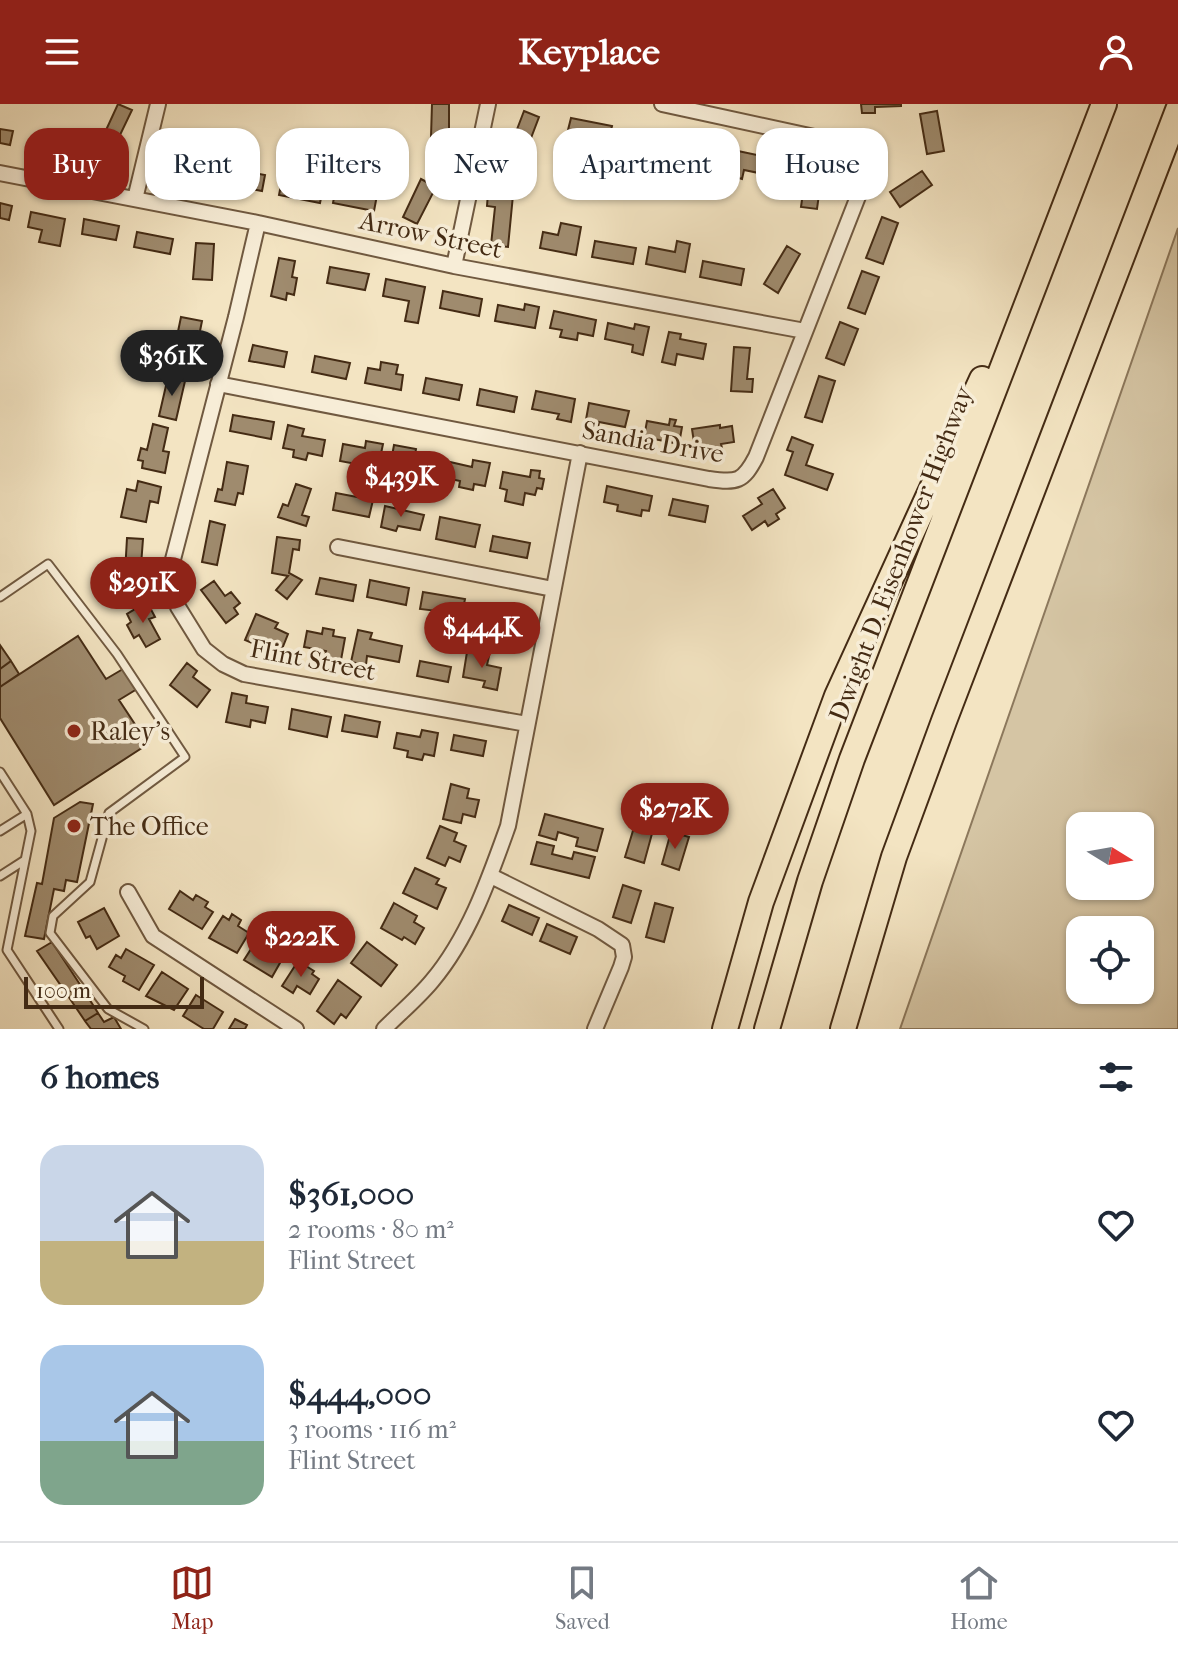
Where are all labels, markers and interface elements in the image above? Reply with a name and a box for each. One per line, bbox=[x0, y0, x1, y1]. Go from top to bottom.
icon: menu bbox=[40, 30, 84, 74]
icon: person bbox=[1094, 30, 1138, 74]
text: Keyplace bbox=[518, 31, 660, 73]
chip: Buy bbox=[24, 128, 129, 200]
chip: Rent bbox=[145, 128, 260, 200]
chip: Filters bbox=[276, 128, 409, 200]
chip: New bbox=[425, 128, 537, 200]
chip: Apartment bbox=[553, 128, 740, 200]
chip: House bbox=[756, 128, 888, 200]
street label: Arrow Street bbox=[356, 205, 506, 265]
pin: $361K bbox=[116, 330, 228, 398]
text: $361K bbox=[138, 340, 206, 371]
street label: Dwight D. Eisenhower Highway bbox=[823, 381, 980, 726]
street label: Sandia Drive bbox=[580, 414, 726, 470]
pin: $439K bbox=[345, 451, 457, 519]
text: $439K bbox=[365, 461, 437, 492]
pin: $291K bbox=[87, 557, 199, 625]
text: $291K bbox=[108, 567, 178, 598]
pin: $444K bbox=[426, 602, 538, 670]
text: $444K bbox=[442, 612, 522, 643]
street label: Flint Street bbox=[247, 633, 379, 688]
place label: Raley's bbox=[90, 716, 170, 747]
marker: Raley's bbox=[65, 722, 83, 740]
pin: $272K bbox=[619, 783, 731, 851]
text: $272K bbox=[639, 793, 711, 824]
place label: The Office bbox=[90, 811, 209, 842]
north arrow bbox=[1066, 812, 1154, 900]
map controls bbox=[1066, 812, 1154, 1004]
marker: The Office bbox=[65, 817, 83, 835]
pin: $222K bbox=[245, 911, 357, 979]
button: locate bbox=[1066, 916, 1154, 1004]
text: $222K bbox=[264, 921, 338, 952]
scale bar bbox=[24, 973, 204, 1009]
text: 100 m bbox=[36, 978, 91, 1004]
icon: filters bbox=[1094, 1055, 1138, 1099]
text: 6 homes bbox=[40, 1057, 159, 1097]
text: $361,000 bbox=[288, 1174, 414, 1214]
icon: home bbox=[104, 1177, 200, 1273]
icon: heart bbox=[1094, 1203, 1138, 1247]
text: 2 rooms · 80 m² bbox=[288, 1214, 454, 1245]
text: Flint Street bbox=[288, 1245, 415, 1276]
text: $444,000 bbox=[288, 1374, 432, 1414]
icon: home bbox=[104, 1377, 200, 1473]
icon: heart bbox=[1094, 1403, 1138, 1447]
text: 3 rooms · 116 m² bbox=[288, 1414, 456, 1445]
text: Flint Street bbox=[288, 1445, 415, 1476]
tab: Map bbox=[170, 1561, 214, 1635]
tab: Saved bbox=[555, 1561, 610, 1635]
tab: Home bbox=[950, 1561, 1008, 1635]

